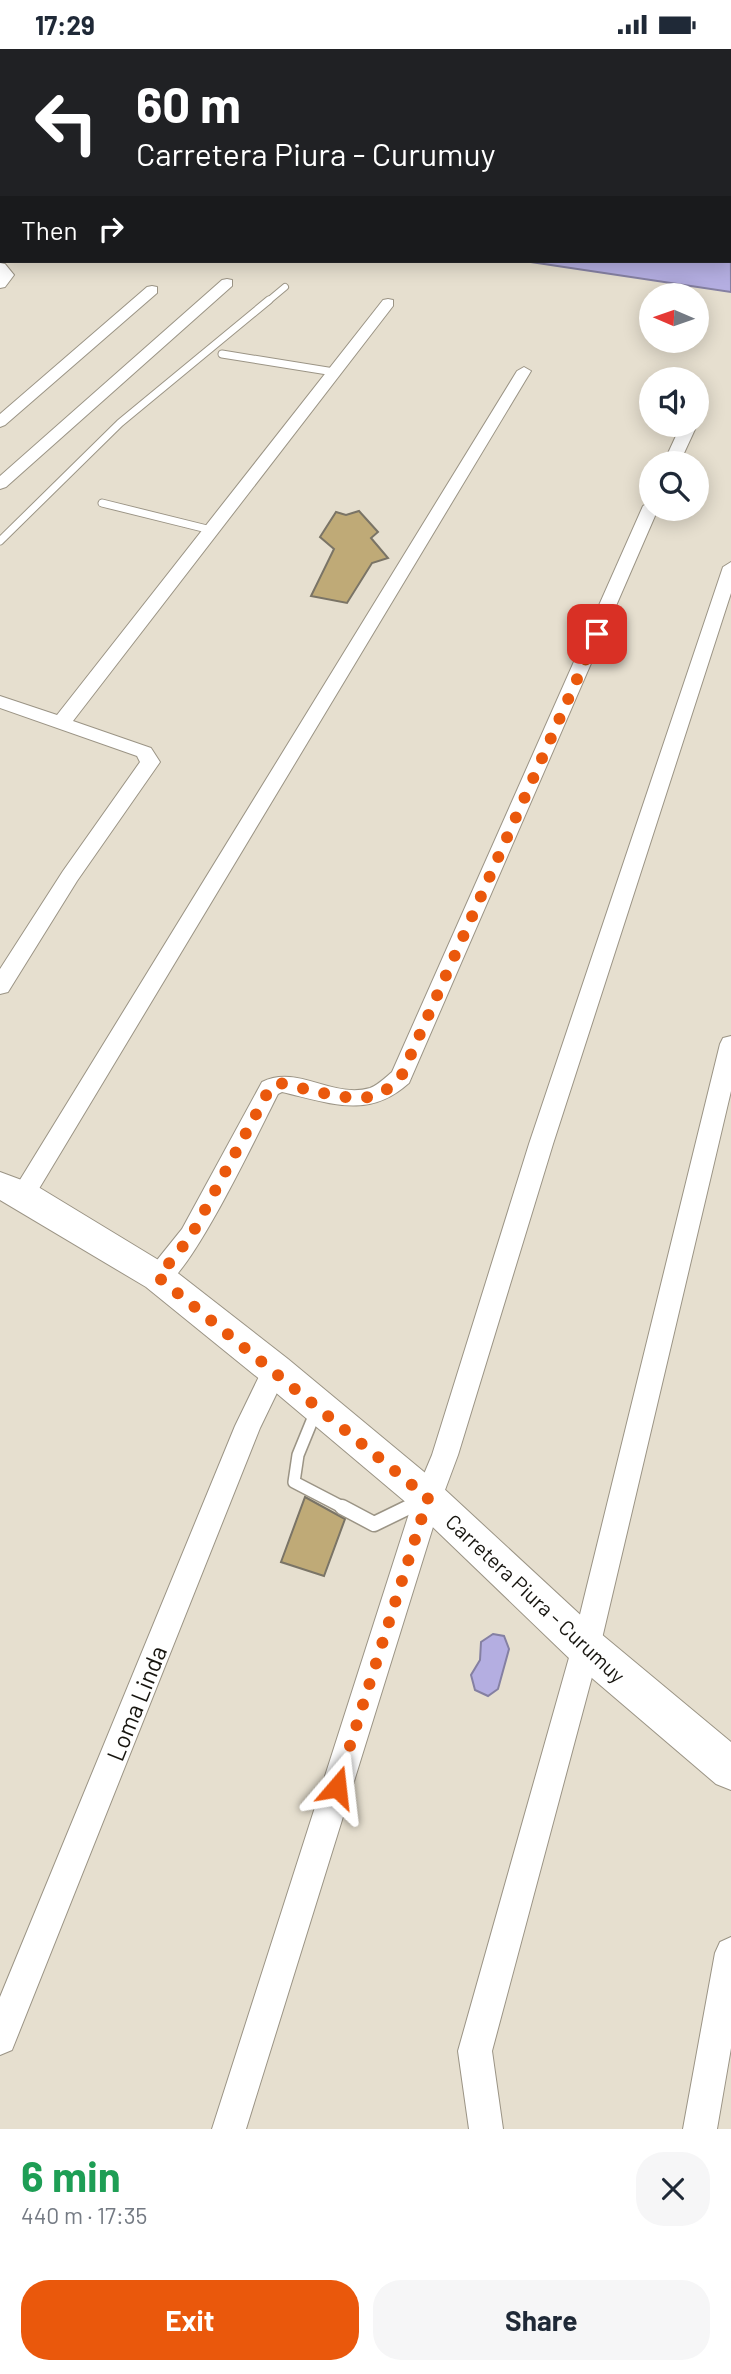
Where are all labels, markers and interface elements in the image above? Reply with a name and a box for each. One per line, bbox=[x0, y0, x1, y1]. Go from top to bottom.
text: 17:29 bbox=[35, 9, 95, 40]
text: 60 m bbox=[136, 74, 241, 133]
icon: left bbox=[21, 77, 112, 168]
text: Carretera Piura - Curumuy bbox=[136, 134, 495, 172]
icon: right bbox=[92, 210, 130, 248]
text: Then bbox=[21, 214, 78, 245]
north arrow bbox=[639, 283, 709, 353]
map controls bbox=[639, 283, 709, 521]
button: sound bbox=[639, 367, 709, 437]
button: search bbox=[639, 451, 709, 521]
pin bbox=[567, 604, 627, 664]
icon: arrive bbox=[578, 615, 616, 653]
street label: Carretera Piura - Curumuy bbox=[441, 1508, 631, 1688]
street label: Loma Linda bbox=[100, 1641, 172, 1765]
position arrow bbox=[300, 1750, 374, 1824]
text: 6 min bbox=[21, 2150, 121, 2200]
button: close bbox=[636, 2152, 710, 2226]
text: 440 m · 17:35 bbox=[21, 2201, 147, 2229]
button: Exit bbox=[21, 2280, 359, 2360]
button: Share bbox=[373, 2280, 710, 2360]

